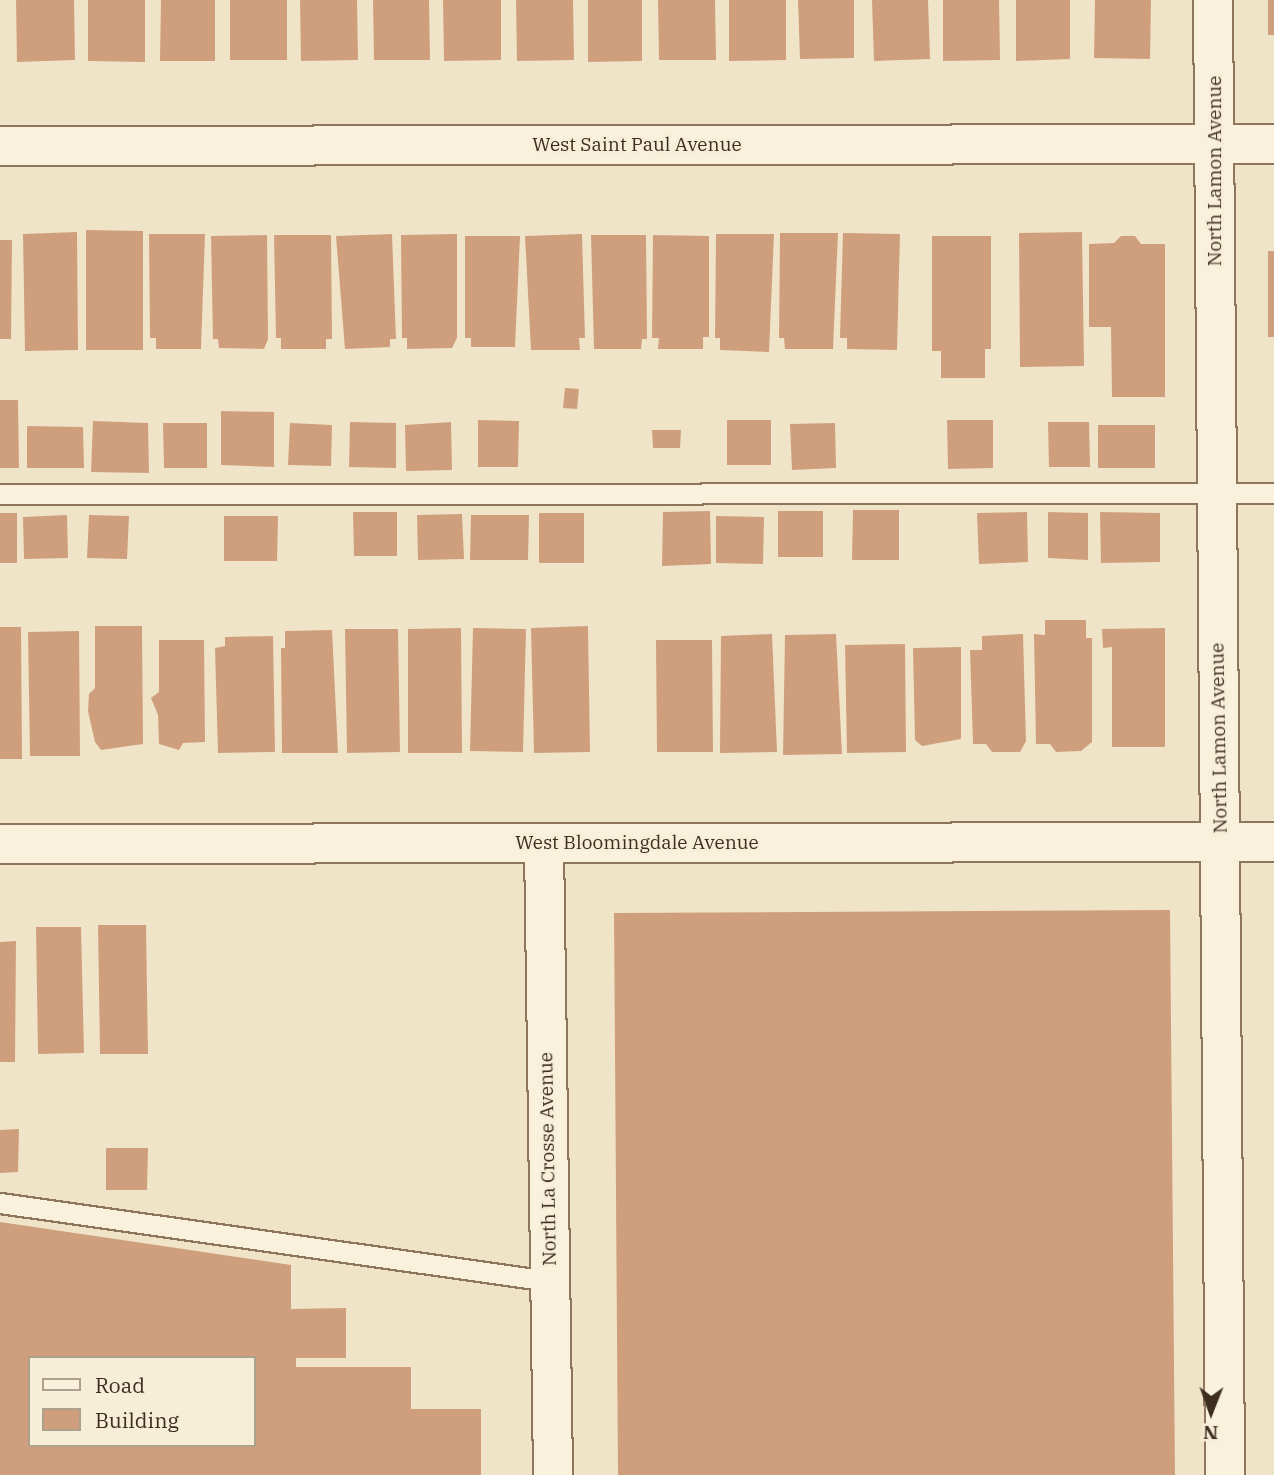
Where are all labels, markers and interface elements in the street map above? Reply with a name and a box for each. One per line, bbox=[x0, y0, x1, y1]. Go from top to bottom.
street label: North Lamon Avenue bbox=[1204, 76, 1226, 266]
street label: West Saint Paul Avenue bbox=[532, 134, 742, 156]
street label: North Lamon Avenue bbox=[1206, 642, 1232, 834]
street label: West Bloomingdale Avenue bbox=[515, 832, 759, 854]
street label: North La Crosse Avenue bbox=[535, 1052, 561, 1266]
legend bbox=[28, 1356, 256, 1447]
text: Road bbox=[95, 1371, 145, 1399]
north arrow bbox=[1176, 1377, 1246, 1447]
text: Building bbox=[95, 1406, 179, 1434]
text: N bbox=[1203, 1421, 1218, 1445]

